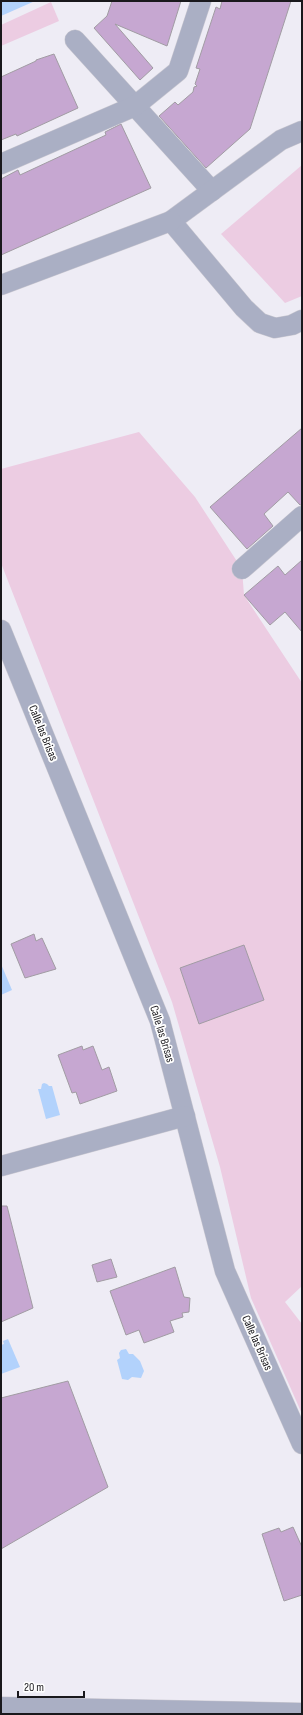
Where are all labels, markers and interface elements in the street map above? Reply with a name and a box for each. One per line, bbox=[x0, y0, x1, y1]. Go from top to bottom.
street label: Calle las Brisas bbox=[25, 703, 61, 763]
street label: Calle las Brisas bbox=[146, 1004, 178, 1064]
street label: Calle las Brisas bbox=[238, 1313, 276, 1373]
scale bar bbox=[18, 1673, 84, 1699]
text: 20 m bbox=[24, 1680, 44, 1695]

